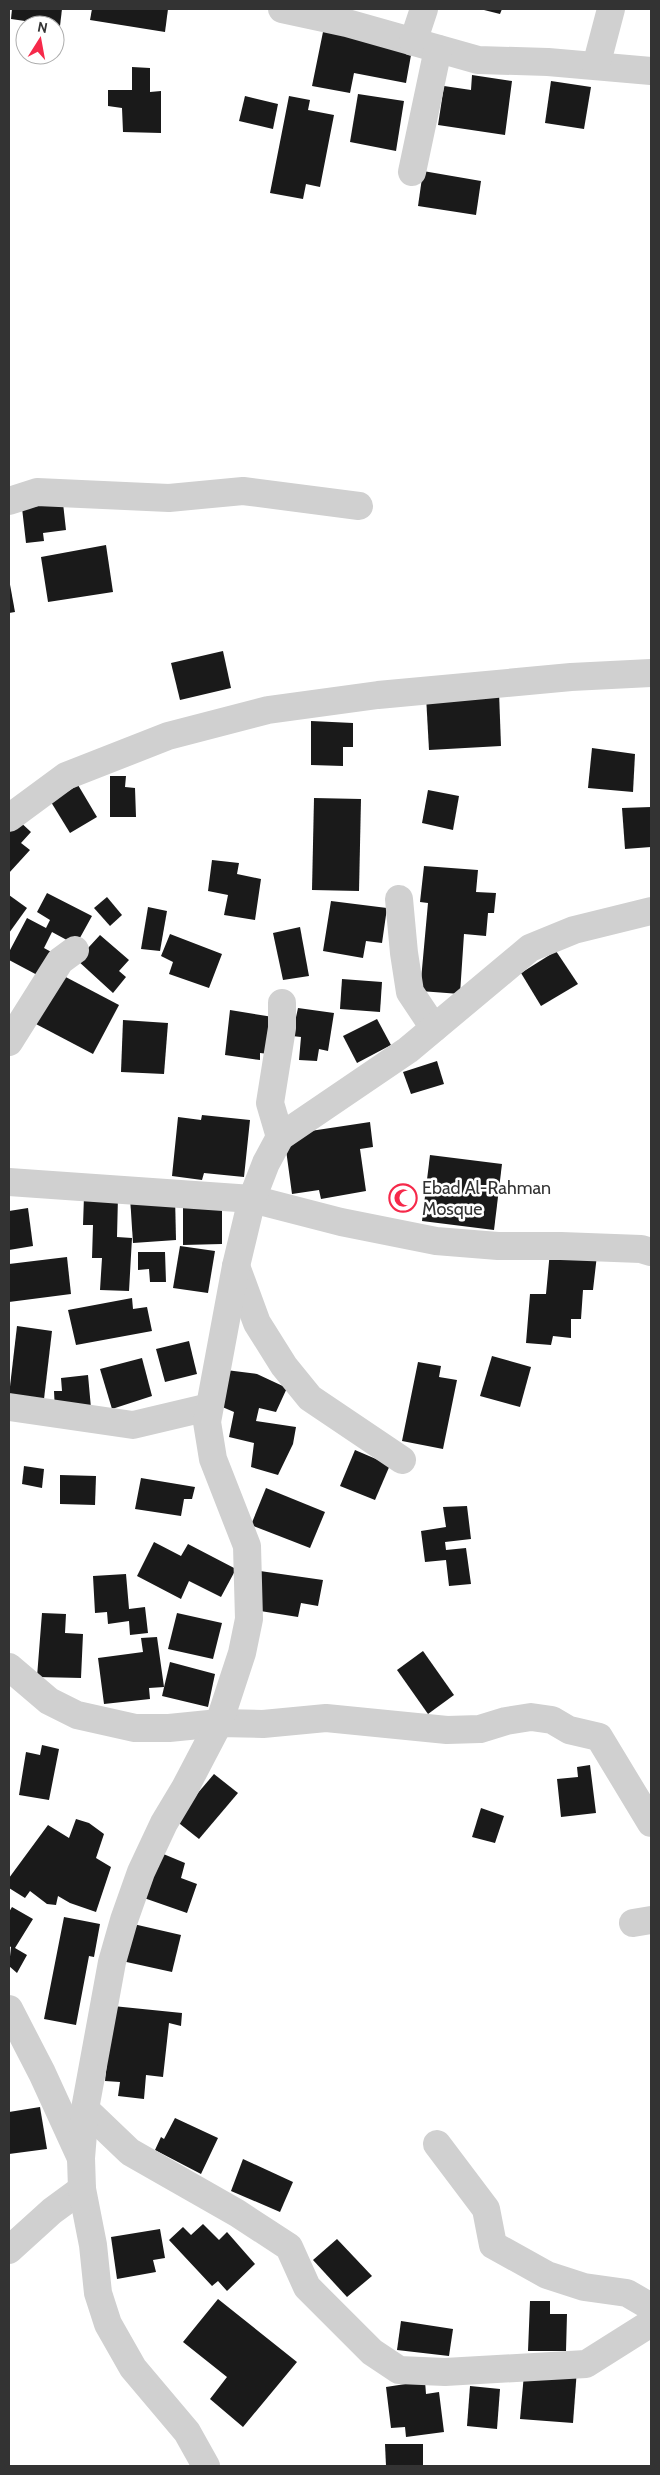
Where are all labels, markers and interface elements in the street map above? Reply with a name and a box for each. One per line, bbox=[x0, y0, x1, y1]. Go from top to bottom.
north arrow bbox=[15, 15, 65, 65]
text: N bbox=[36, 17, 49, 37]
place label: Ebad Al-Rahman Mosque bbox=[422, 1177, 551, 1220]
mosque icon: Ebad Al-Rahman Mosque bbox=[388, 1183, 418, 1213]

